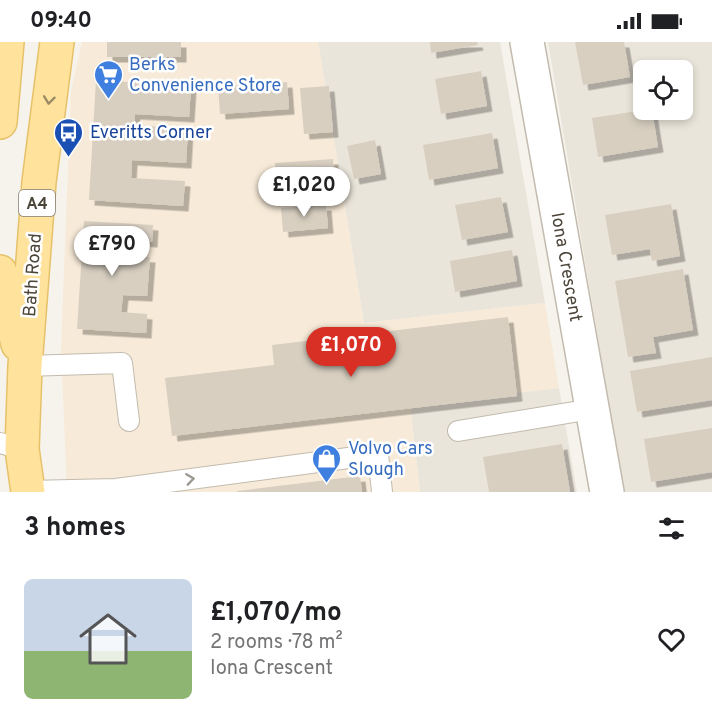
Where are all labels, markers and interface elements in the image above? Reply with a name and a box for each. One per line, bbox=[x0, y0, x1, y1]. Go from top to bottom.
text: 09:40 bbox=[30, 8, 92, 35]
place label: Berks Convenience Store bbox=[129, 54, 281, 98]
supermarket icon: Berks Convenience Store bbox=[92, 58, 124, 100]
map controls bbox=[633, 60, 693, 120]
button: locate bbox=[633, 60, 693, 120]
one-way arrow bbox=[43, 95, 56, 104]
bus stop icon: Everitts Corner bbox=[53, 116, 85, 158]
place label: Everitts Corner bbox=[90, 122, 212, 145]
pin: £1,020 bbox=[255, 167, 353, 218]
text: £1,020 bbox=[272, 173, 336, 199]
road number: A4 bbox=[19, 190, 55, 216]
street label: Iona Crescent bbox=[545, 211, 586, 324]
pin: £790 bbox=[76, 226, 148, 277]
text: £790 bbox=[88, 232, 136, 258]
street label: Bath Road bbox=[19, 233, 48, 318]
pin: £1,070 bbox=[302, 327, 400, 378]
text: £1,070 bbox=[320, 333, 382, 359]
place label: Volvo Cars Slough bbox=[348, 438, 433, 482]
shop icon: Volvo Cars Slough bbox=[311, 442, 343, 484]
one-way arrow bbox=[186, 473, 195, 486]
text: 3 homes bbox=[24, 512, 126, 545]
icon: filters bbox=[655, 512, 688, 545]
text: £1,070/mo bbox=[210, 597, 342, 630]
icon: home bbox=[72, 603, 144, 675]
icon: heart bbox=[655, 623, 688, 656]
text: 2 rooms · 78 m² bbox=[210, 630, 343, 656]
text: Iona Crescent bbox=[210, 656, 333, 682]

